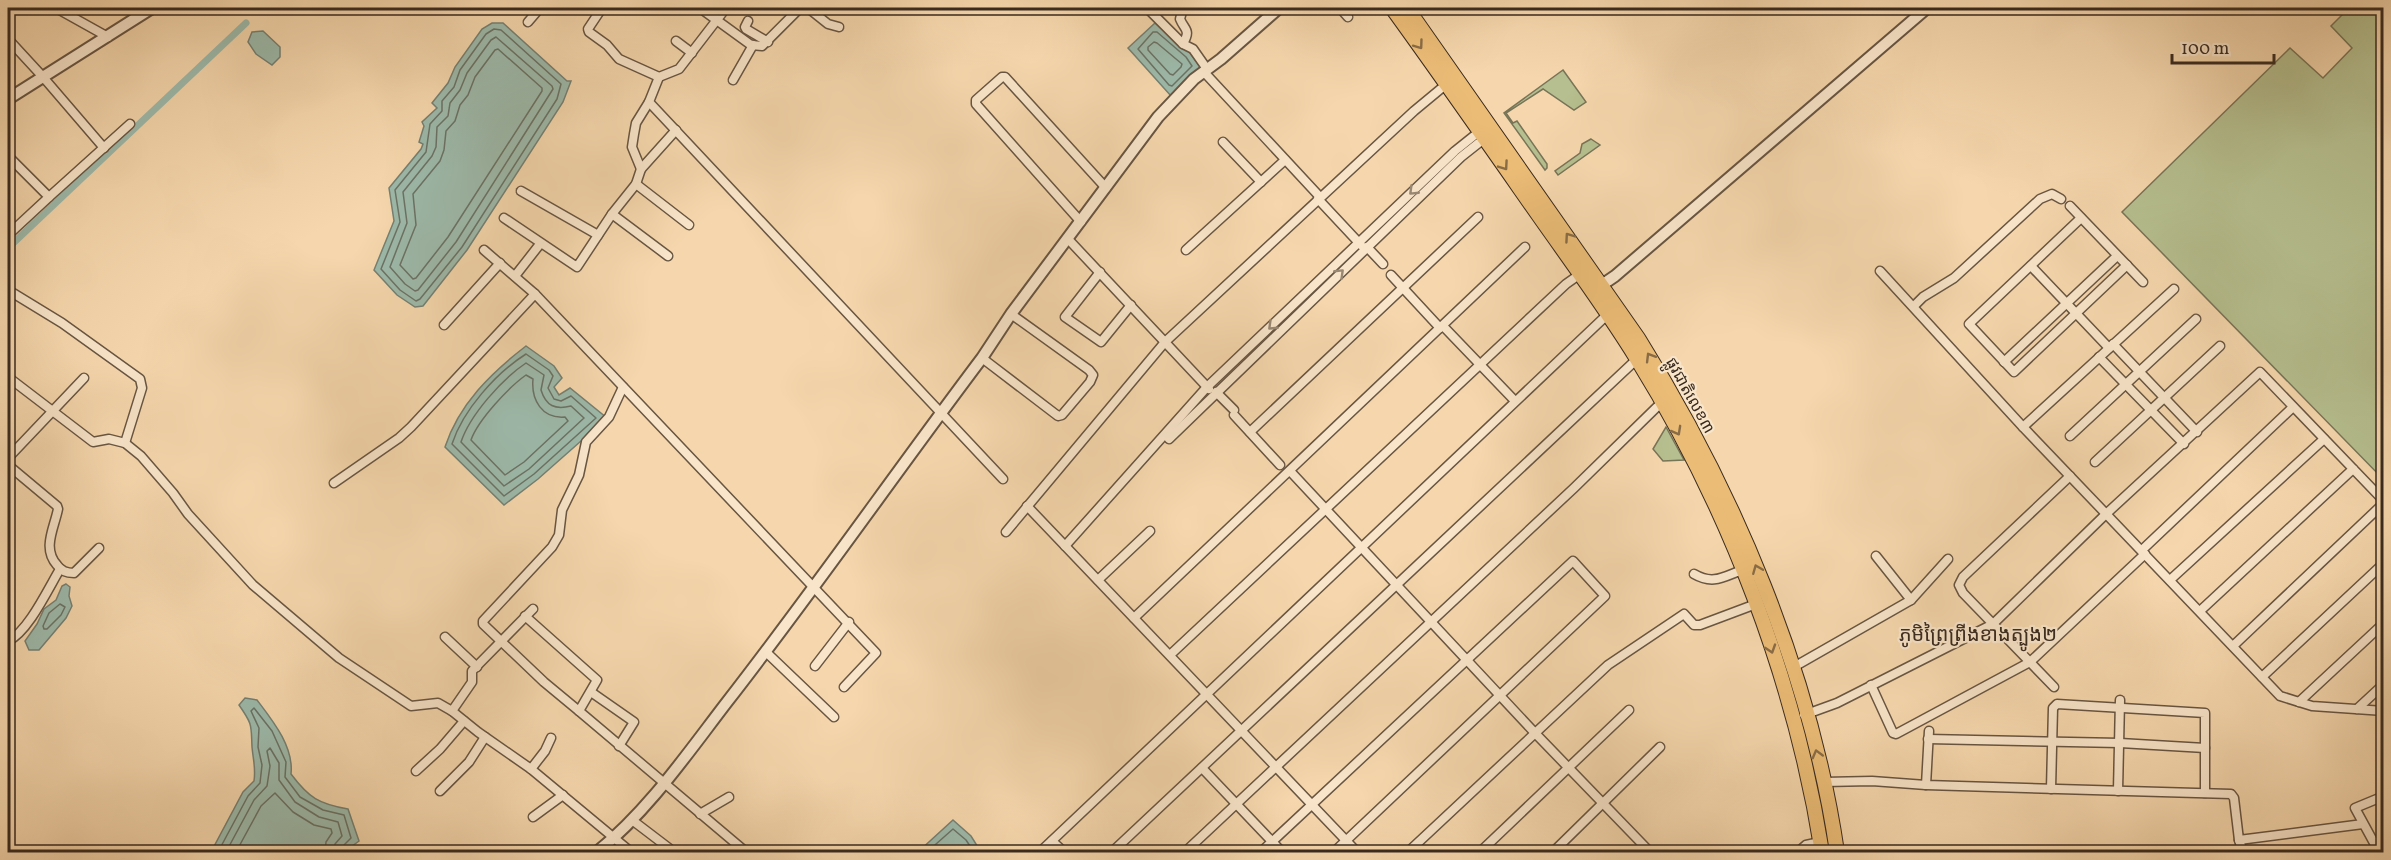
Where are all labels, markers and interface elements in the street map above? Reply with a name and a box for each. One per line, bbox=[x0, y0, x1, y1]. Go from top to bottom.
scale bar bbox=[2172, 27, 2274, 65]
text: 100 m bbox=[2181, 37, 2230, 62]
one-way arrow bbox=[1412, 39, 1423, 50]
one-way arrow bbox=[1497, 159, 1508, 170]
one-way arrow bbox=[1409, 184, 1420, 195]
one-way arrow bbox=[1565, 232, 1576, 243]
one-way arrow bbox=[1333, 269, 1343, 280]
one-way arrow bbox=[1268, 318, 1279, 329]
one-way arrow bbox=[1646, 353, 1658, 363]
street label: ផ្លូវជាតិលេខ៣ bbox=[1658, 354, 1719, 439]
one-way arrow bbox=[1670, 425, 1681, 435]
one-way arrow bbox=[1752, 564, 1764, 575]
district label: ភូមិព្រៃព្រីងខាងត្បូង២ bbox=[1899, 622, 2057, 652]
one-way arrow bbox=[1763, 643, 1776, 654]
one-way arrow bbox=[1811, 749, 1824, 759]

